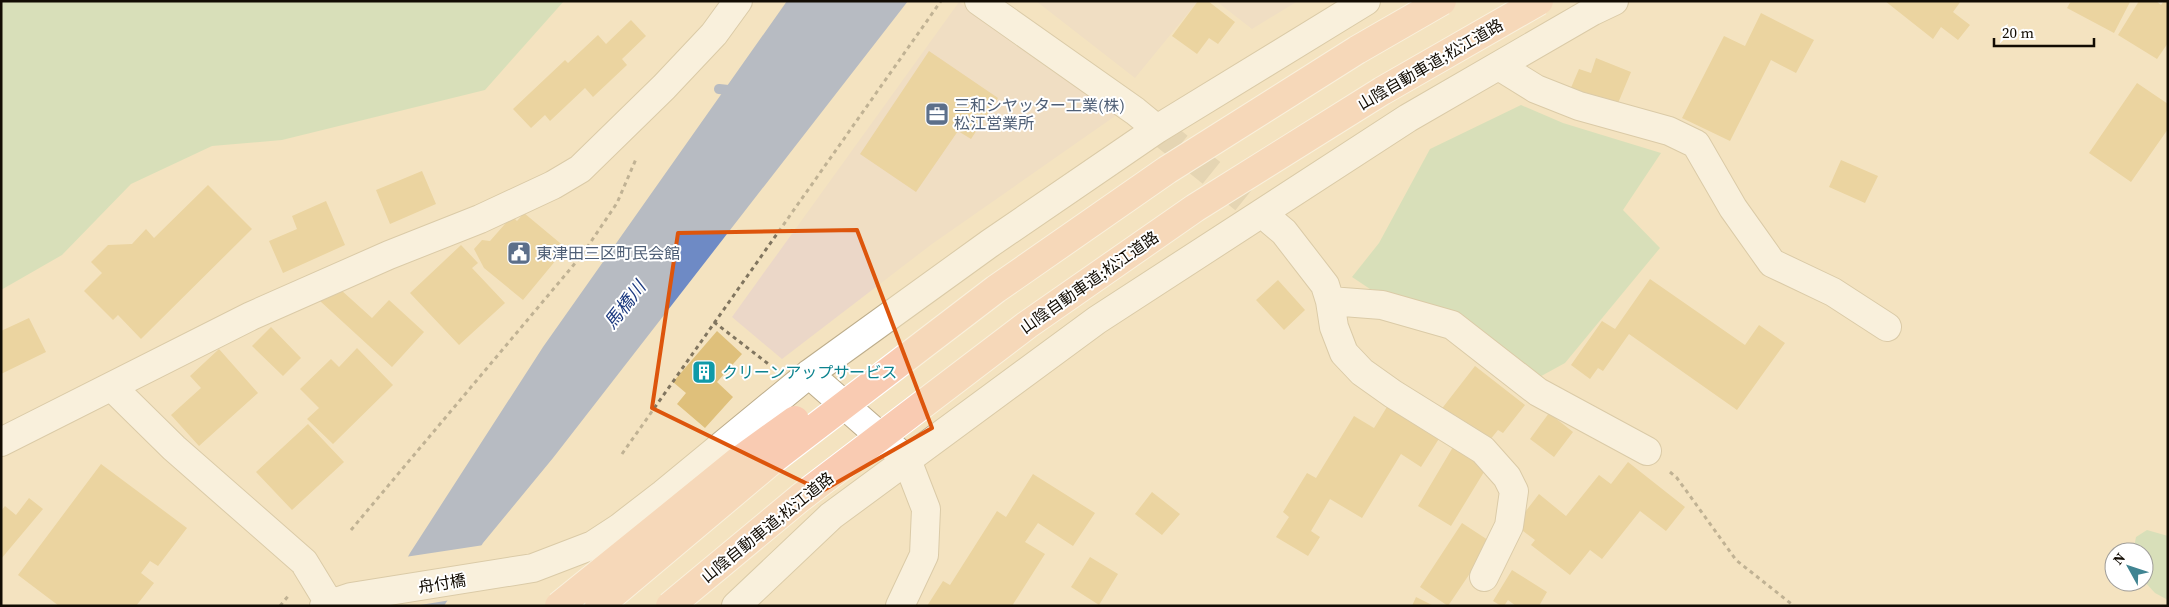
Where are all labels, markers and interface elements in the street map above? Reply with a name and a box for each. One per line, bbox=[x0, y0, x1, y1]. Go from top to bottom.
street label: 山陰自動車道;松江道路 bbox=[1353, 13, 1507, 115]
scale bar bbox=[1994, 15, 2094, 47]
text: 20 m bbox=[2002, 22, 2034, 43]
place label: 三和シヤッター工業(株) 松江営業所 bbox=[954, 94, 1125, 134]
office icon: 三和シヤッター工業(株) 松江営業所 bbox=[924, 101, 950, 127]
street label: 山陰自動車道;松江道路 bbox=[1015, 226, 1163, 338]
public building icon: 東津田三区町民会館 bbox=[506, 240, 532, 266]
place label: 東津田三区町民会館 bbox=[536, 242, 680, 264]
water label: 馬橋川 bbox=[598, 274, 652, 334]
building icon: クリーンアップサービス bbox=[691, 359, 717, 385]
place label: クリーンアップサービス bbox=[722, 361, 897, 383]
street label: 山陰自動車道;松江道路 bbox=[696, 467, 838, 587]
north arrow bbox=[2104, 542, 2154, 592]
text: N bbox=[2108, 548, 2130, 569]
street label: 舟付橋 bbox=[417, 568, 467, 598]

